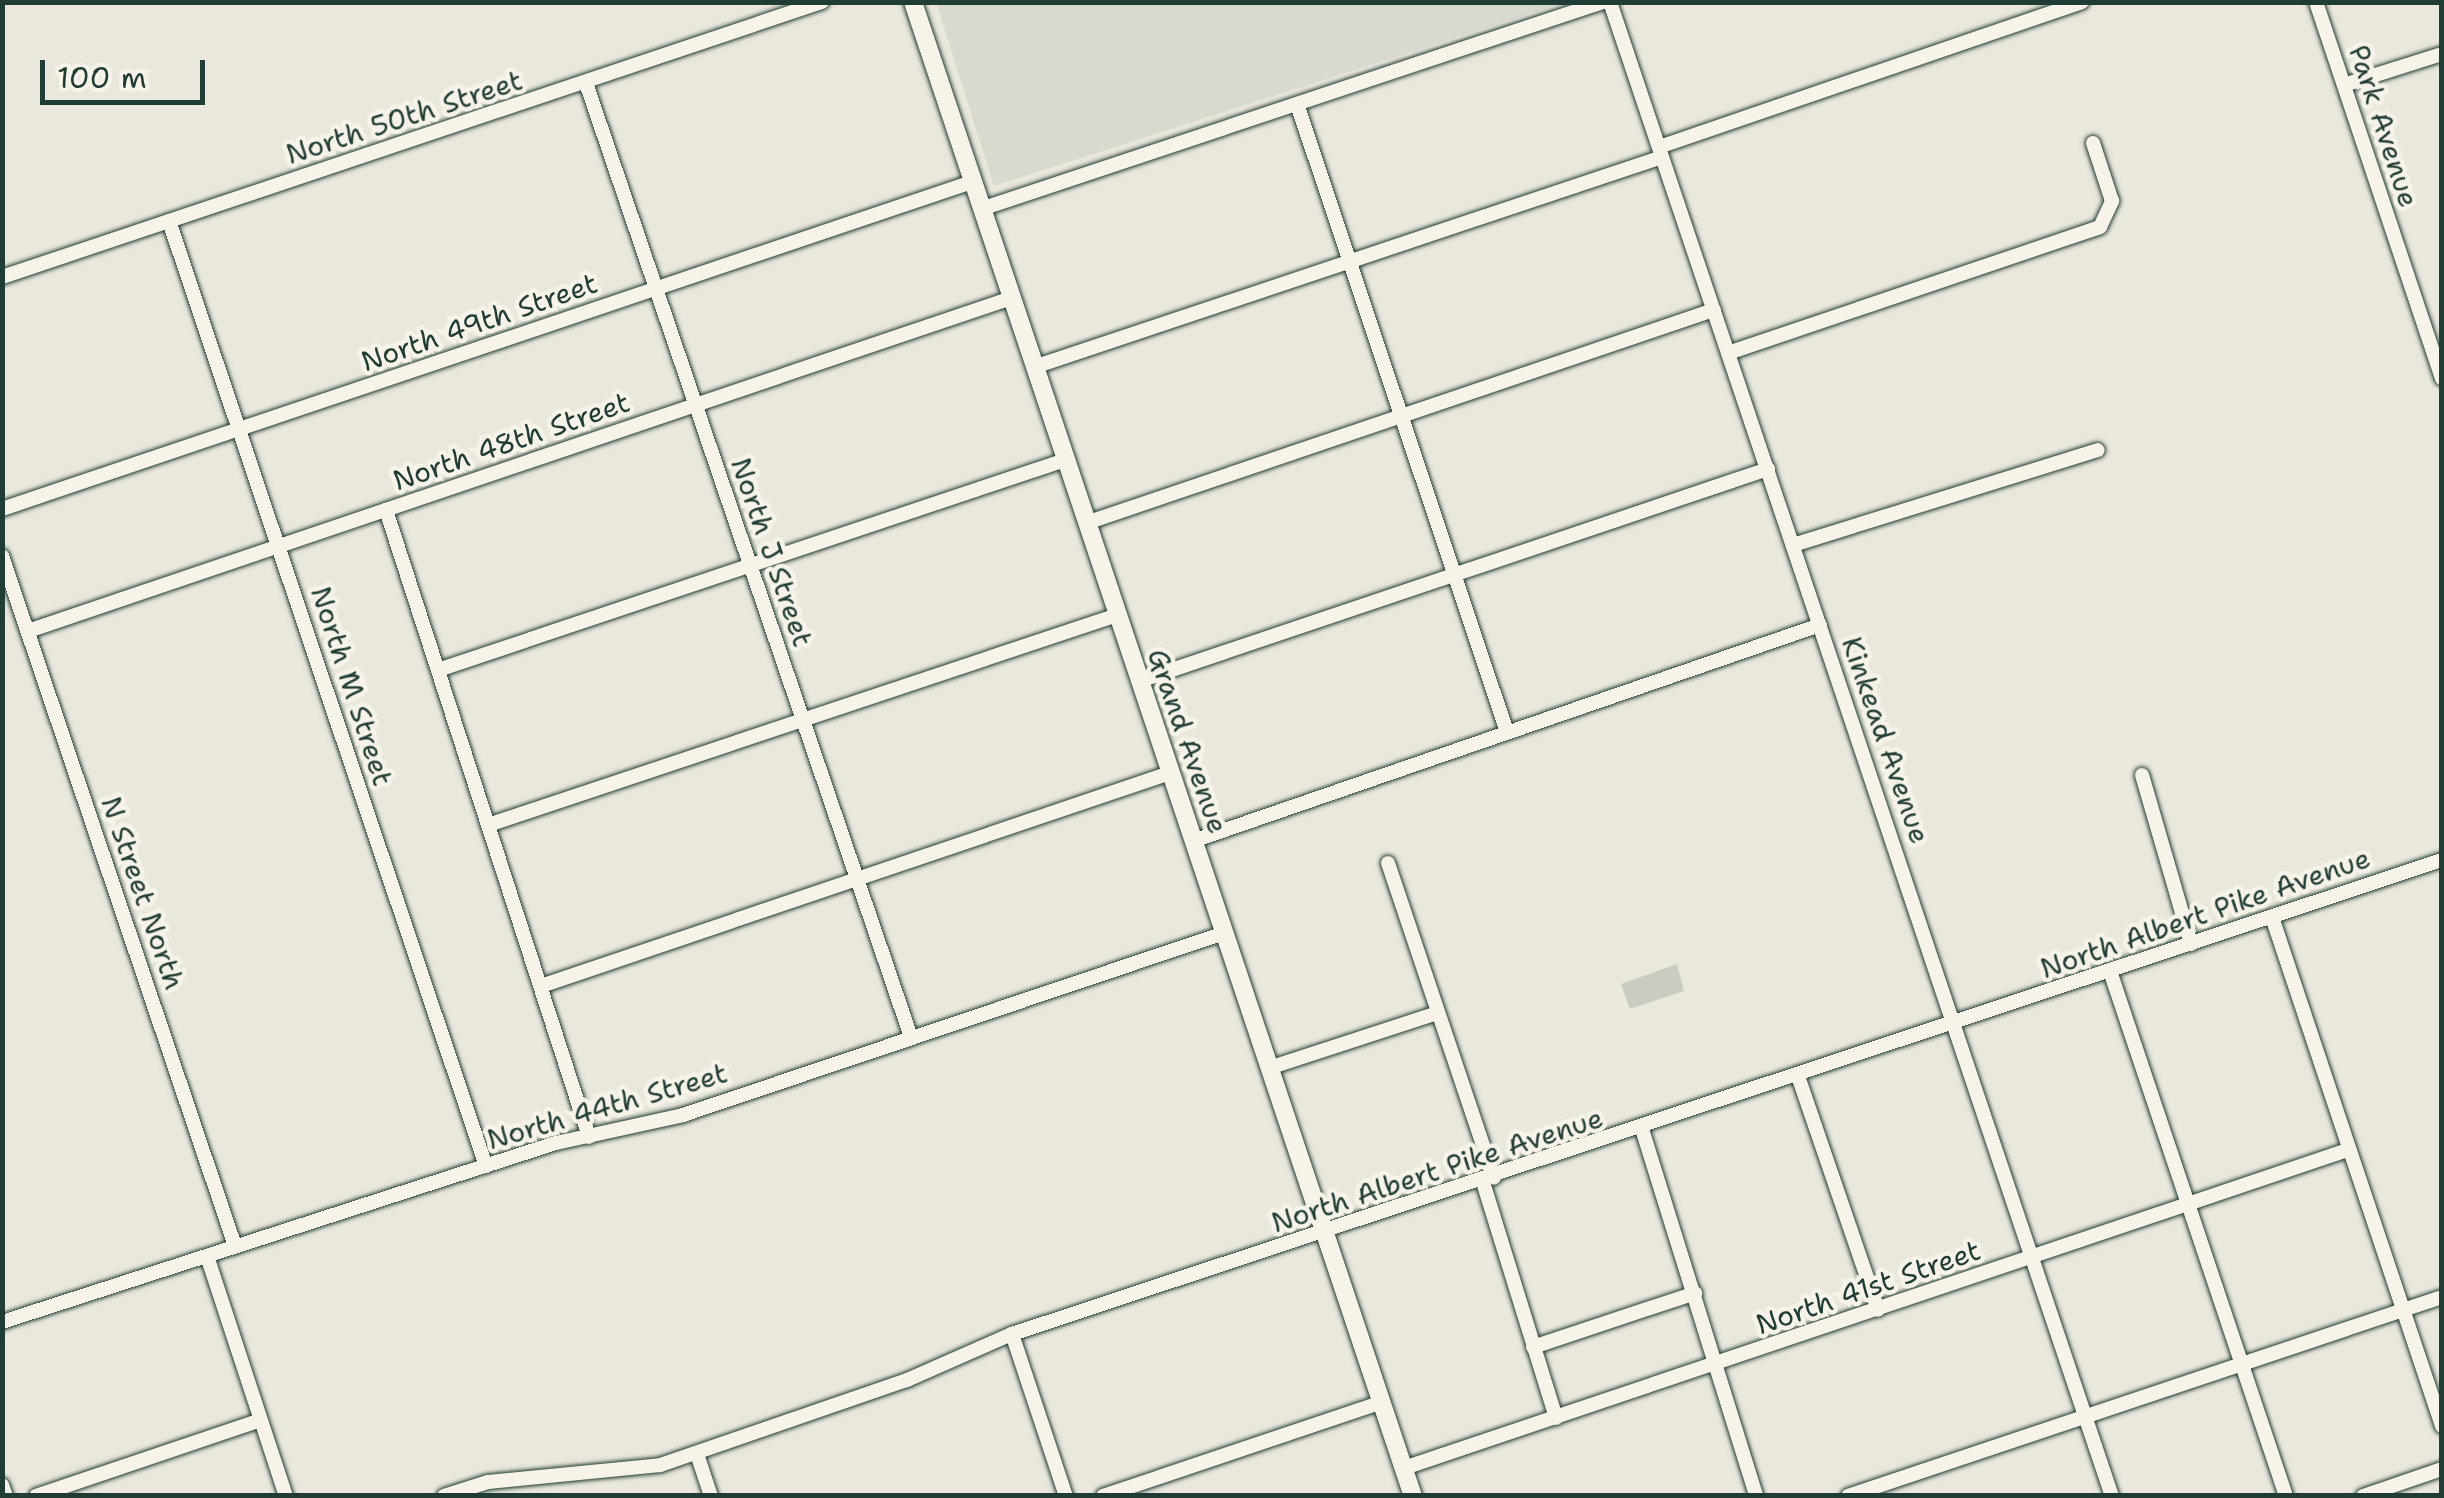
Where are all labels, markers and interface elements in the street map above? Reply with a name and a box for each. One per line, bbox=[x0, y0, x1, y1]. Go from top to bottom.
scale bar bbox=[45, 40, 210, 102]
street label: Park Avenue bbox=[2342, 41, 2426, 211]
text: 100 m bbox=[57, 57, 147, 98]
street label: North 50th Street bbox=[282, 63, 526, 171]
street label: North 49th Street bbox=[356, 266, 602, 378]
street label: North 48th Street bbox=[388, 385, 634, 497]
street label: North J Street bbox=[724, 453, 820, 651]
street label: North M Street bbox=[304, 582, 400, 790]
street label: Kinkead Avenue bbox=[1835, 632, 1937, 848]
street label: Grand Avenue bbox=[1141, 644, 1235, 838]
street label: N Street North bbox=[94, 792, 192, 994]
street label: North Albert Pike Avenue bbox=[2036, 841, 2374, 985]
street label: North 44th Street bbox=[483, 1056, 731, 1156]
street label: North Albert Pike Avenue bbox=[1267, 1100, 1607, 1240]
street label: North 41st Street bbox=[1751, 1233, 1985, 1341]

